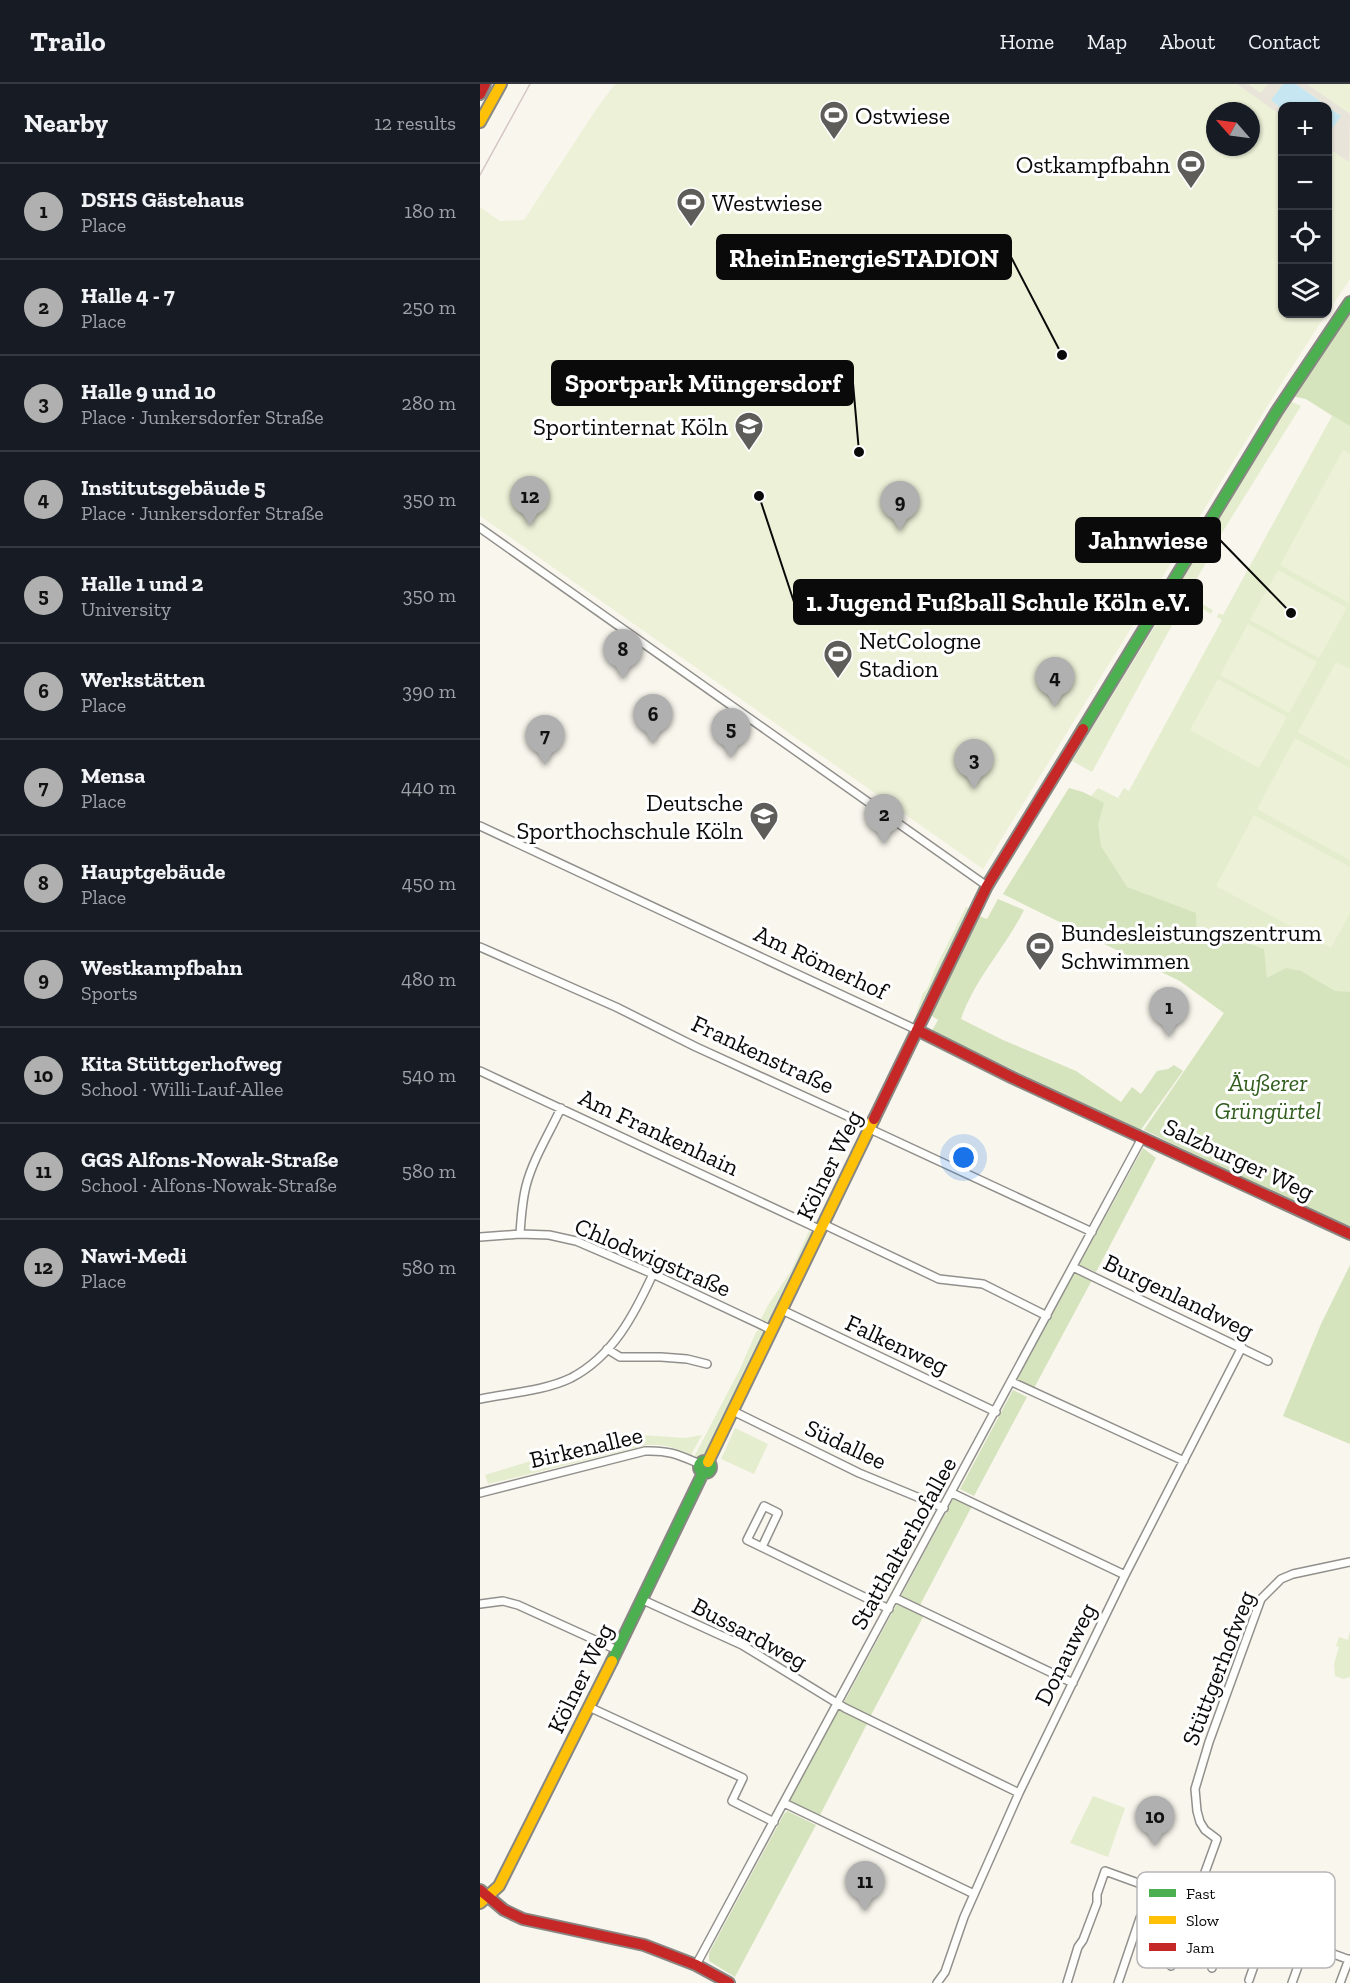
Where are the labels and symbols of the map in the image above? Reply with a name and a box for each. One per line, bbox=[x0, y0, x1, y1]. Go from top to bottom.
sports icon: Ostwiese bbox=[818, 99, 850, 141]
place label: Ostwiese bbox=[855, 101, 950, 130]
north arrow bbox=[1206, 102, 1260, 156]
sports icon: Ostkampfbahn bbox=[1175, 148, 1207, 190]
place label: Ostkampfbahn bbox=[1016, 150, 1170, 179]
sports icon: Westwiese bbox=[675, 186, 707, 228]
place label: Westwiese bbox=[712, 188, 822, 217]
callout: RheinEnergieSTADION bbox=[717, 235, 1011, 279]
text: RheinEnergieSTADION bbox=[729, 242, 999, 274]
callout: Sportpark Müngersdorf bbox=[552, 361, 853, 405]
text: Sportpark Müngersdorf bbox=[565, 367, 844, 399]
school or university icon: Sportinternat Köln bbox=[733, 410, 765, 452]
place label: Sportinternat Köln bbox=[533, 412, 728, 441]
pin: 12 bbox=[511, 476, 550, 526]
pin: 9 bbox=[880, 482, 920, 531]
callout: Jahnwiese bbox=[1076, 518, 1220, 562]
text: Jahnwiese bbox=[1088, 524, 1208, 556]
callout: 1. Jugend Fußball Schule Köln e.V. bbox=[794, 580, 1202, 624]
text: 1. Jugend Fußball Schule Köln e.V. bbox=[806, 586, 1190, 618]
place label: NetCologne Stadion bbox=[859, 626, 981, 683]
pin: 8 bbox=[604, 630, 642, 679]
sports icon: NetCologne Stadion bbox=[822, 638, 854, 680]
pin: 4 bbox=[1036, 658, 1074, 707]
pin: 6 bbox=[634, 694, 672, 744]
pin: 5 bbox=[712, 708, 750, 758]
pin: 7 bbox=[526, 716, 564, 765]
pin: 3 bbox=[954, 740, 994, 789]
place label: Deutsche Sporthochschule Köln bbox=[516, 788, 743, 845]
pin: 2 bbox=[864, 794, 904, 844]
school or university icon: Deutsche Sporthochschule Köln bbox=[748, 800, 780, 842]
street label: Am Römerhof bbox=[750, 918, 894, 1007]
place label: Bundesleistungszentrum Schwimmen bbox=[1061, 918, 1322, 975]
sports icon: Bundesleistungszentrum Schwimmen bbox=[1024, 930, 1056, 972]
pin: 1 bbox=[1150, 988, 1188, 1037]
street label: Frankenstraße bbox=[687, 1008, 839, 1100]
park label: Äußerer Grüngürtel bbox=[1214, 1068, 1322, 1125]
street label: Am Frankenhain bbox=[574, 1082, 744, 1182]
street label: Kölner Weg bbox=[790, 1105, 868, 1225]
street label: Salzburger Weg bbox=[1159, 1111, 1319, 1207]
your location bbox=[949, 1143, 978, 1172]
street label: Chlodwigstraße bbox=[571, 1211, 735, 1303]
street label: Burgenlandweg bbox=[1099, 1247, 1259, 1345]
street label: Falkenweg bbox=[841, 1308, 953, 1380]
street label: Südallee bbox=[801, 1413, 891, 1475]
street label: Birkenallee bbox=[527, 1420, 645, 1474]
street label: Statthalterhofallee bbox=[844, 1452, 962, 1634]
street label: Stüttgerhofweg bbox=[1175, 1587, 1261, 1749]
street label: Bussardweg bbox=[687, 1591, 813, 1675]
street label: Donauweg bbox=[1028, 1598, 1102, 1710]
street label: Kölner Weg bbox=[541, 1618, 619, 1738]
pin: 10 bbox=[1136, 1796, 1174, 1846]
pin: 11 bbox=[846, 1862, 884, 1911]
legend bbox=[1137, 1872, 1335, 1968]
text: Fast bbox=[1186, 1884, 1215, 1903]
text: Slow bbox=[1186, 1911, 1220, 1930]
text: Jam bbox=[1186, 1938, 1215, 1957]

